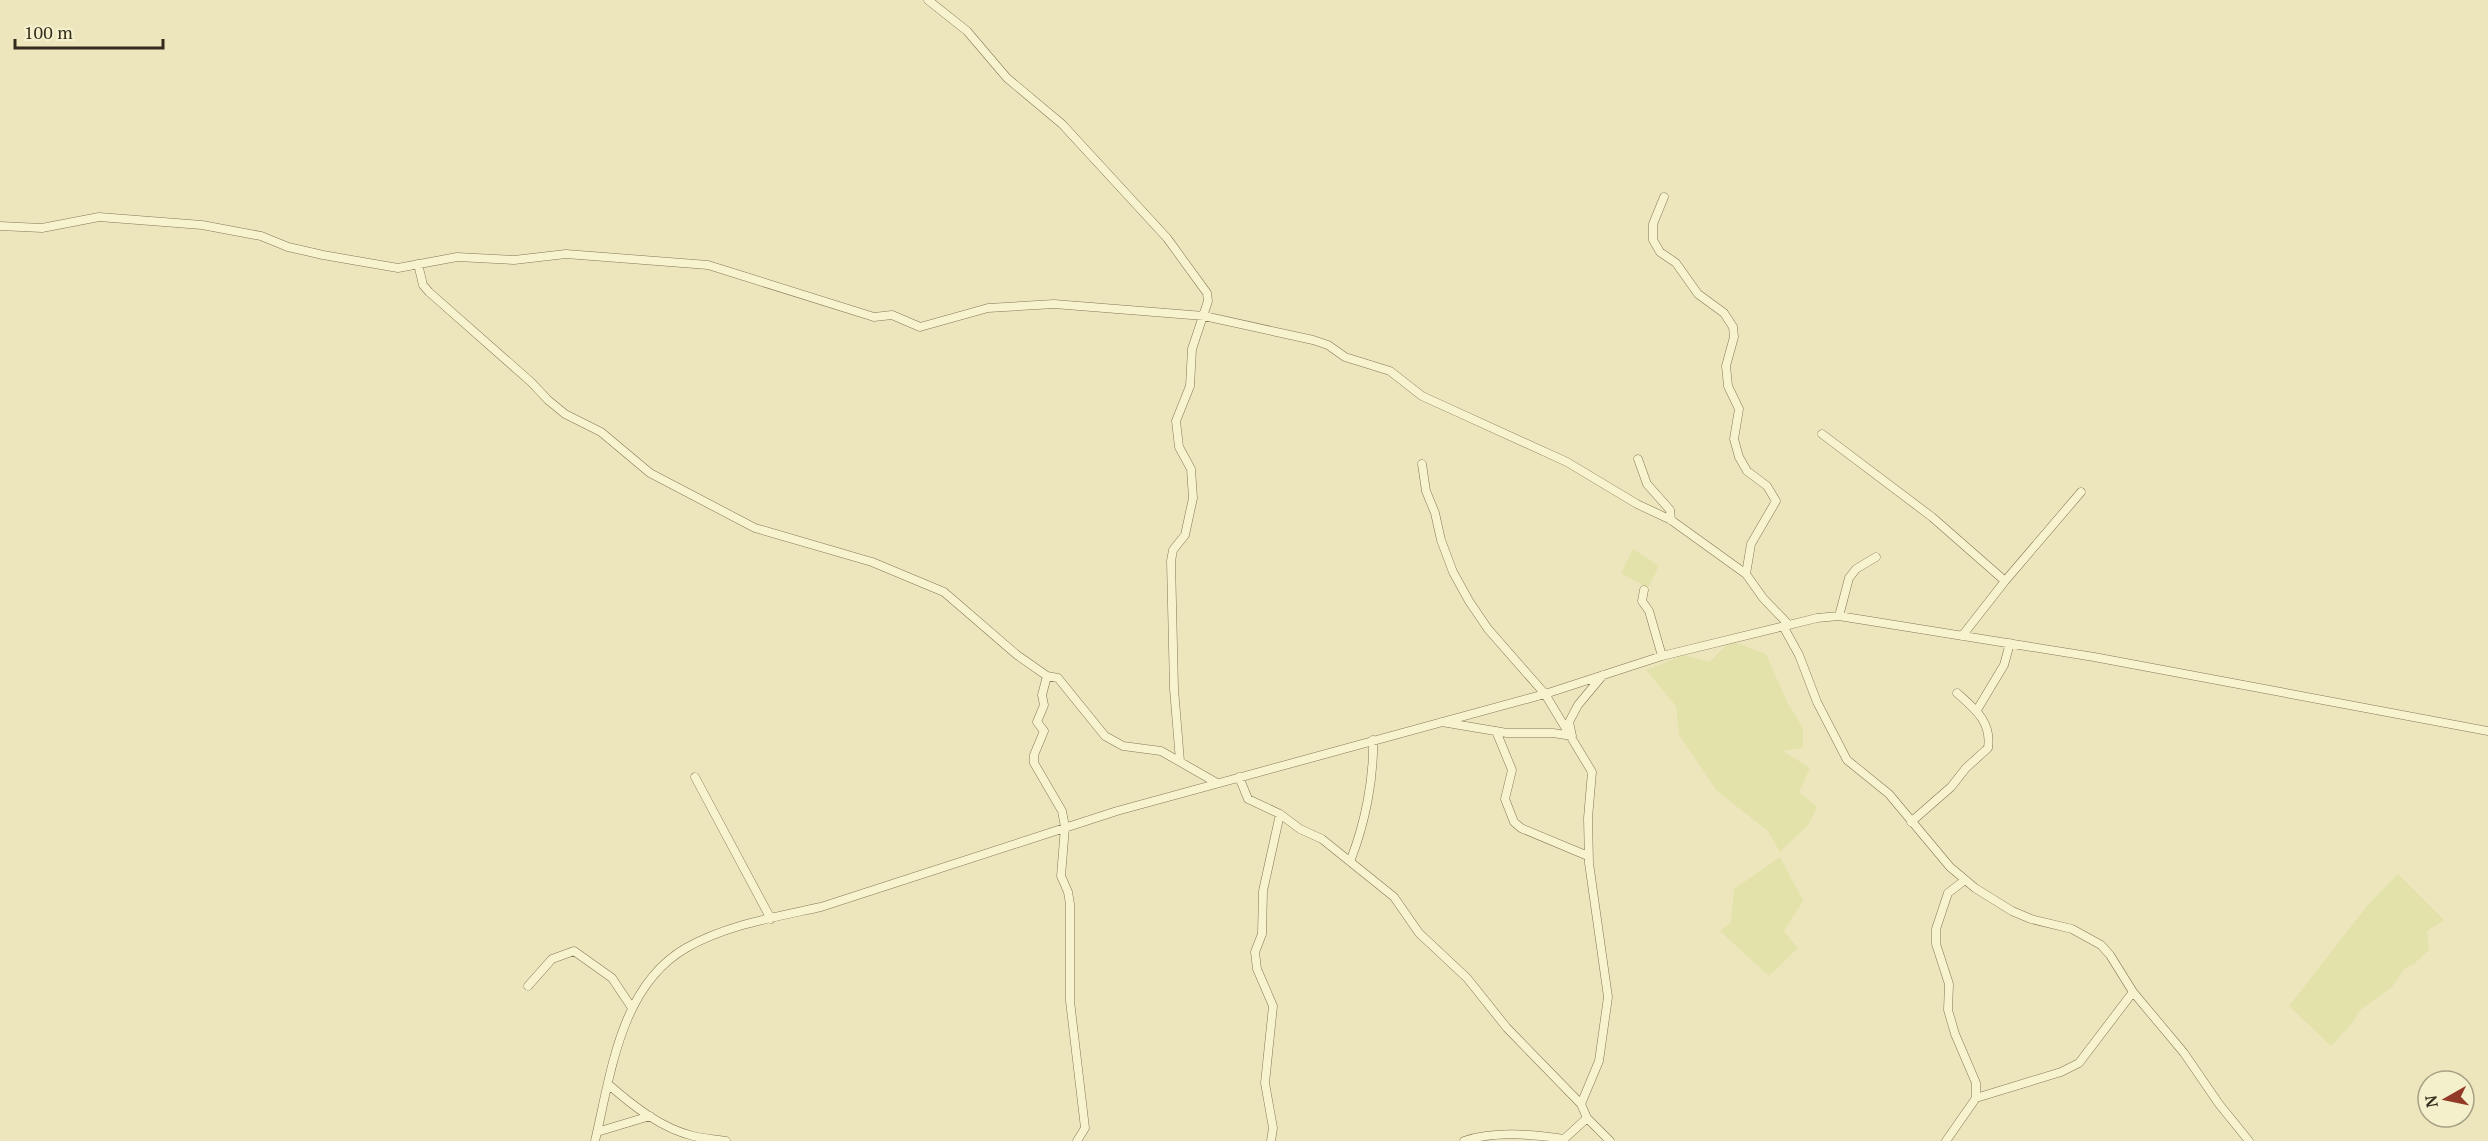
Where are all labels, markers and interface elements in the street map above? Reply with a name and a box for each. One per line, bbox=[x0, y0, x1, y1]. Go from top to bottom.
scale bar bbox=[15, 12, 164, 50]
text: 100 m bbox=[24, 20, 73, 44]
north arrow bbox=[2416, 1069, 2476, 1129]
text: N bbox=[2419, 1094, 2443, 1109]

